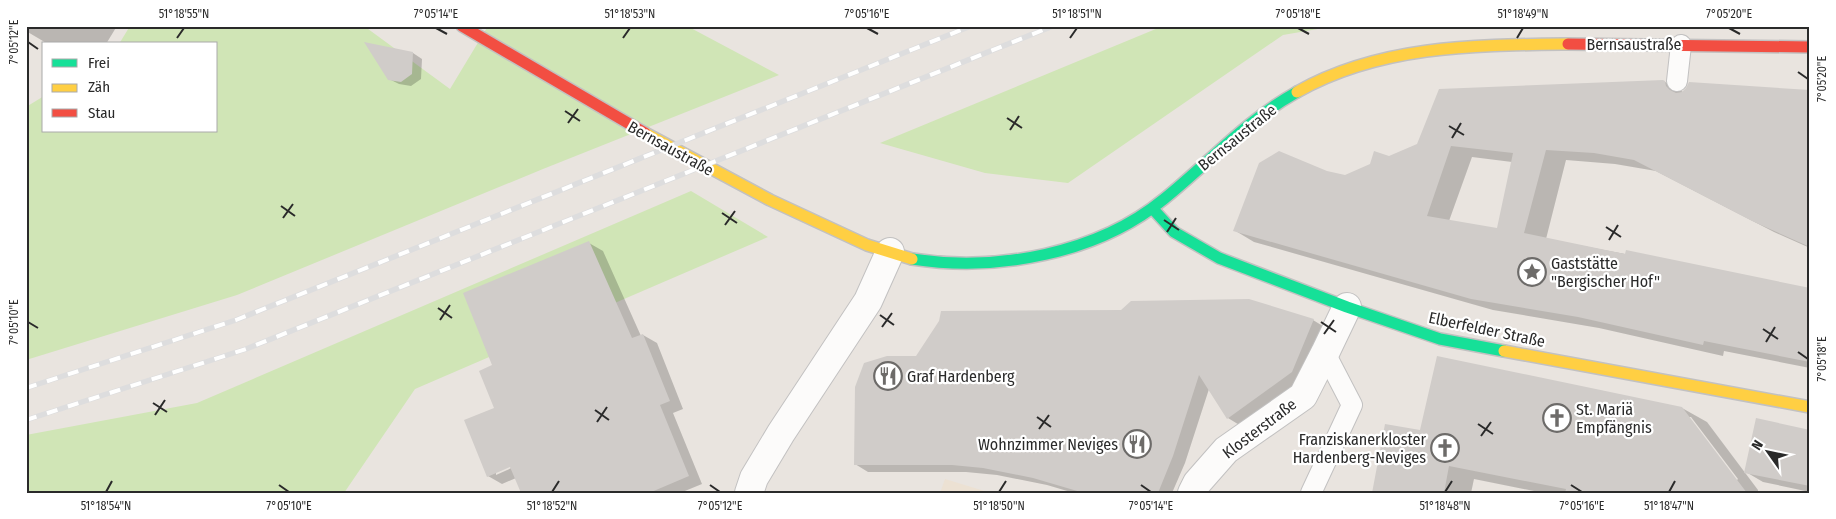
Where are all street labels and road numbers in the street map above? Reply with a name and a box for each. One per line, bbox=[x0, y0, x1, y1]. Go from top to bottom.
street label: Bernsaustraße bbox=[1586, 35, 1682, 54]
street label: Bernsaustraße bbox=[1194, 100, 1280, 175]
street label: Bernsaustraße bbox=[625, 117, 717, 180]
street label: Elberfelder Straße bbox=[1427, 308, 1547, 351]
street label: Klosterstraße bbox=[1219, 394, 1300, 462]

